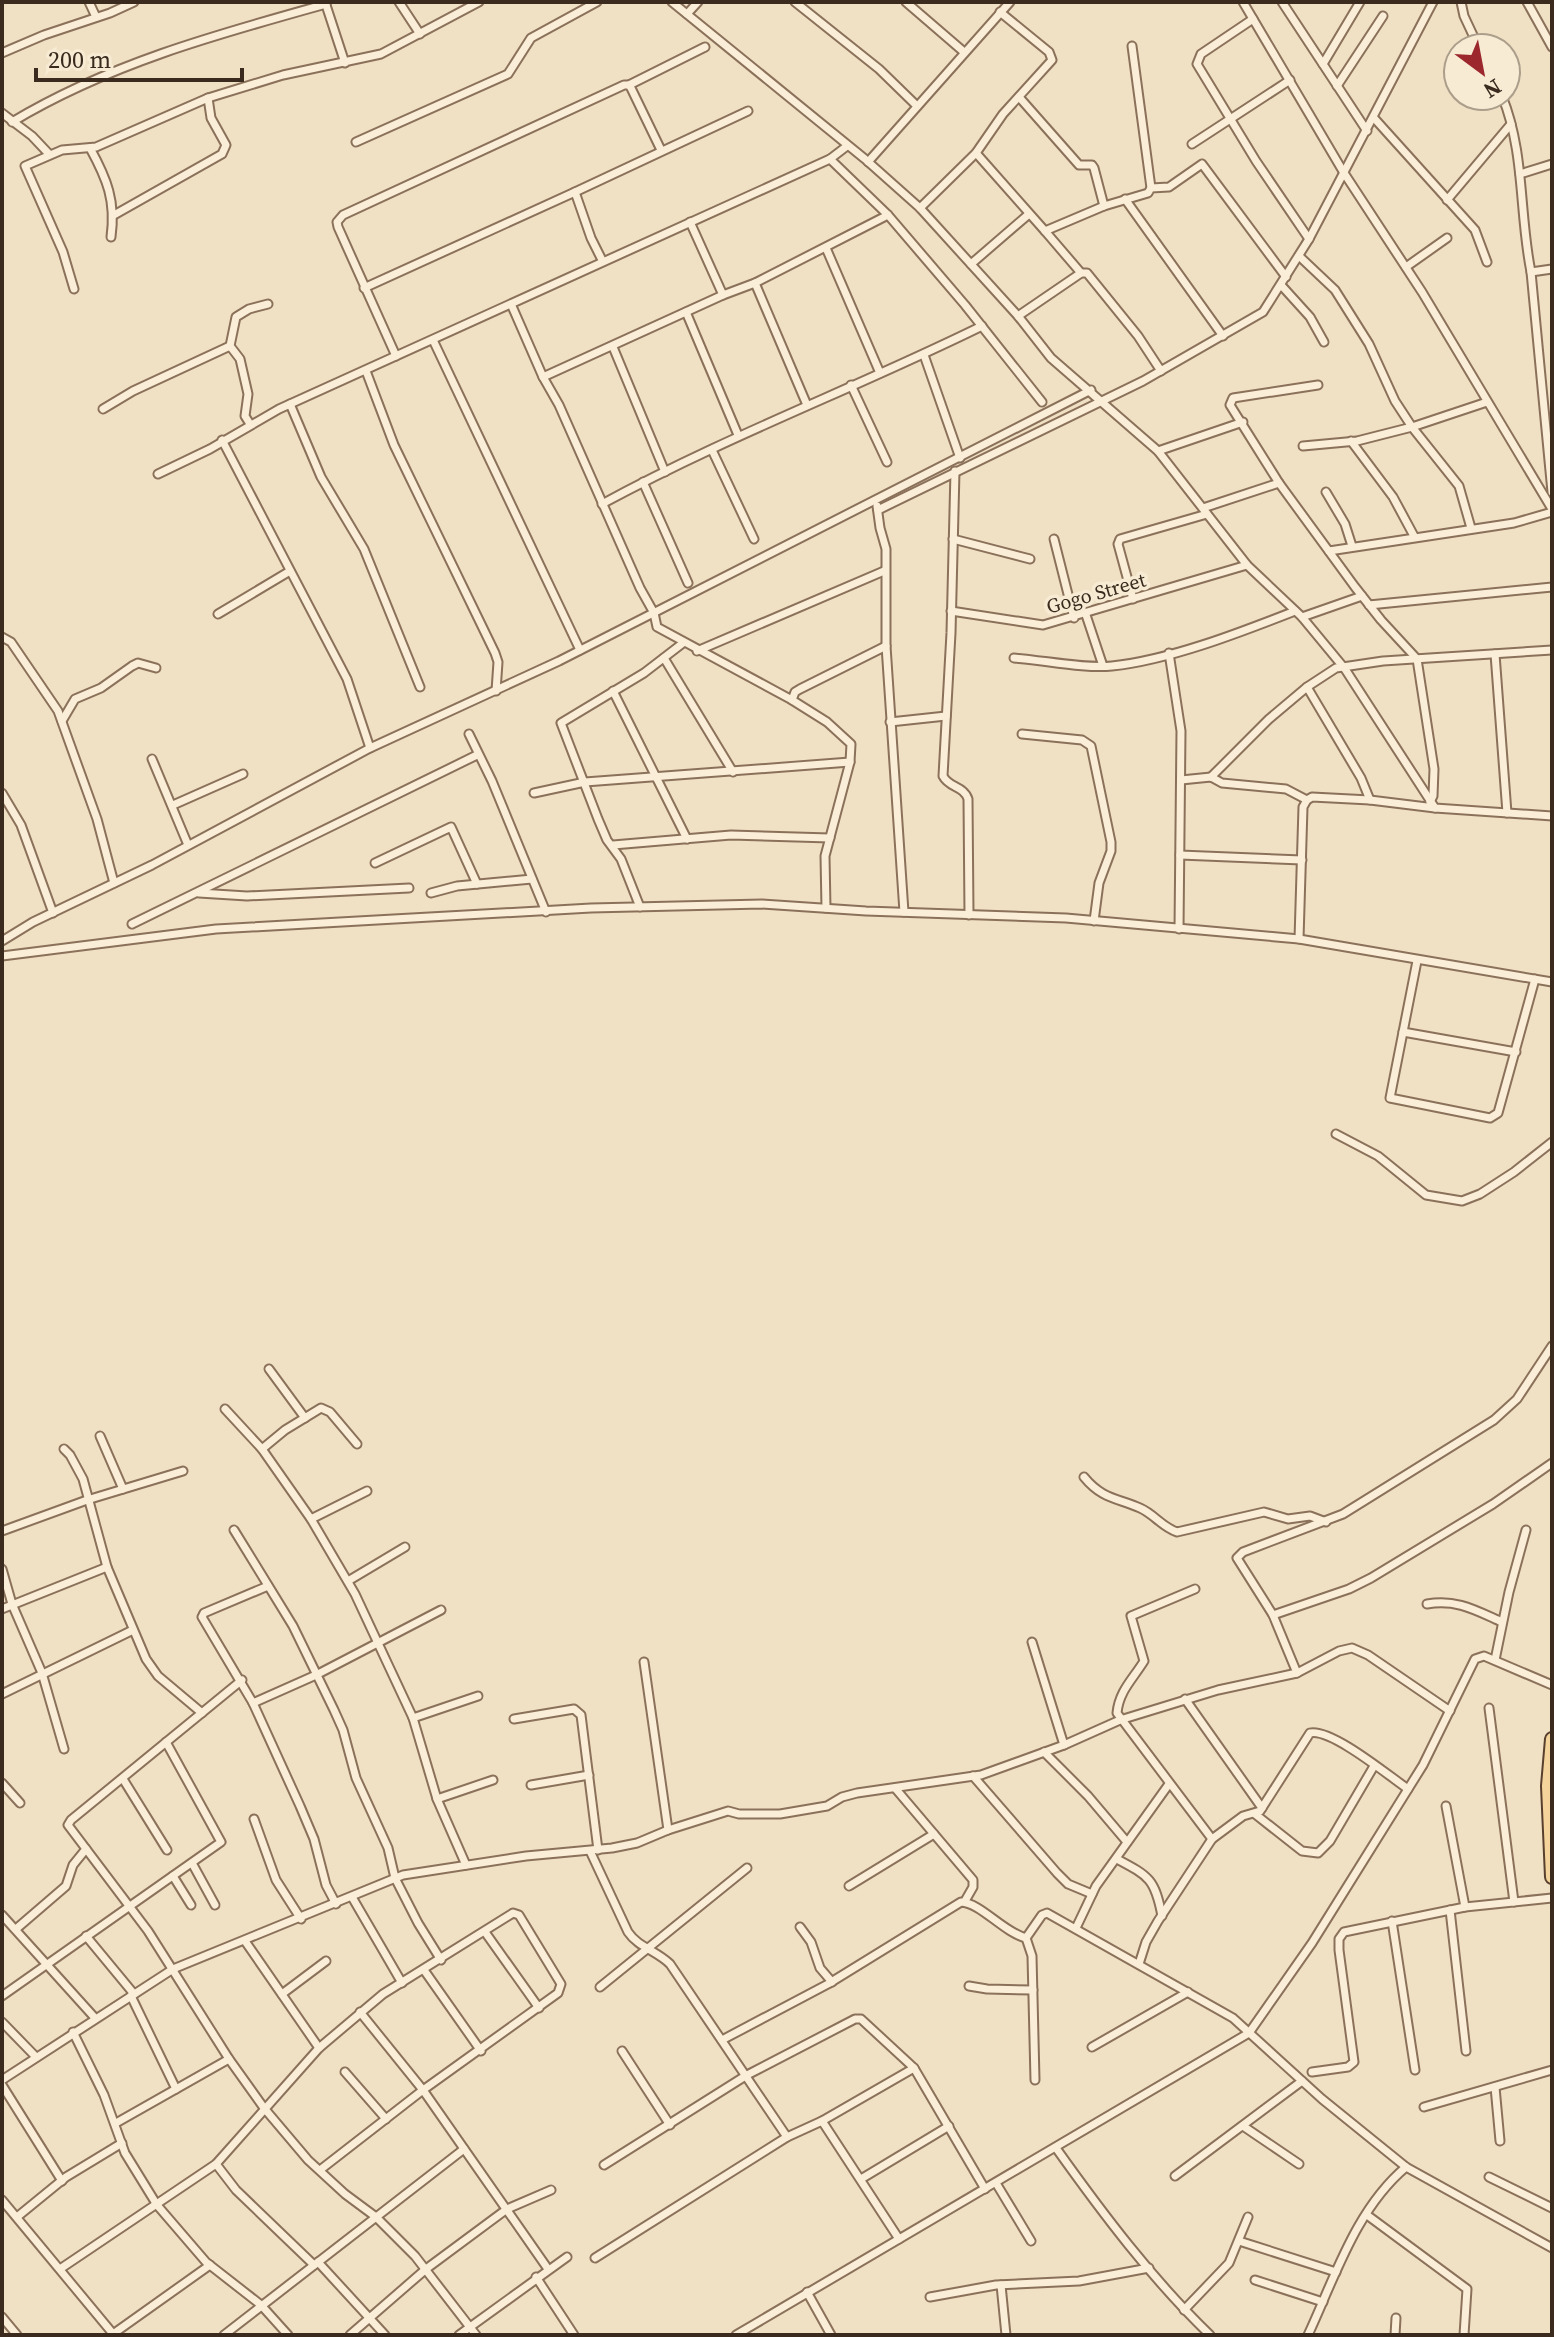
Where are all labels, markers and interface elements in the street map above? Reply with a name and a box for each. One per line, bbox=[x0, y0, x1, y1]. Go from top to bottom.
scale bar bbox=[36, 32, 242, 82]
north arrow bbox=[1442, 32, 1522, 112]
text: 200 m bbox=[48, 43, 111, 76]
text: N bbox=[1478, 72, 1507, 106]
street label: Gogo Street bbox=[1043, 565, 1149, 621]

